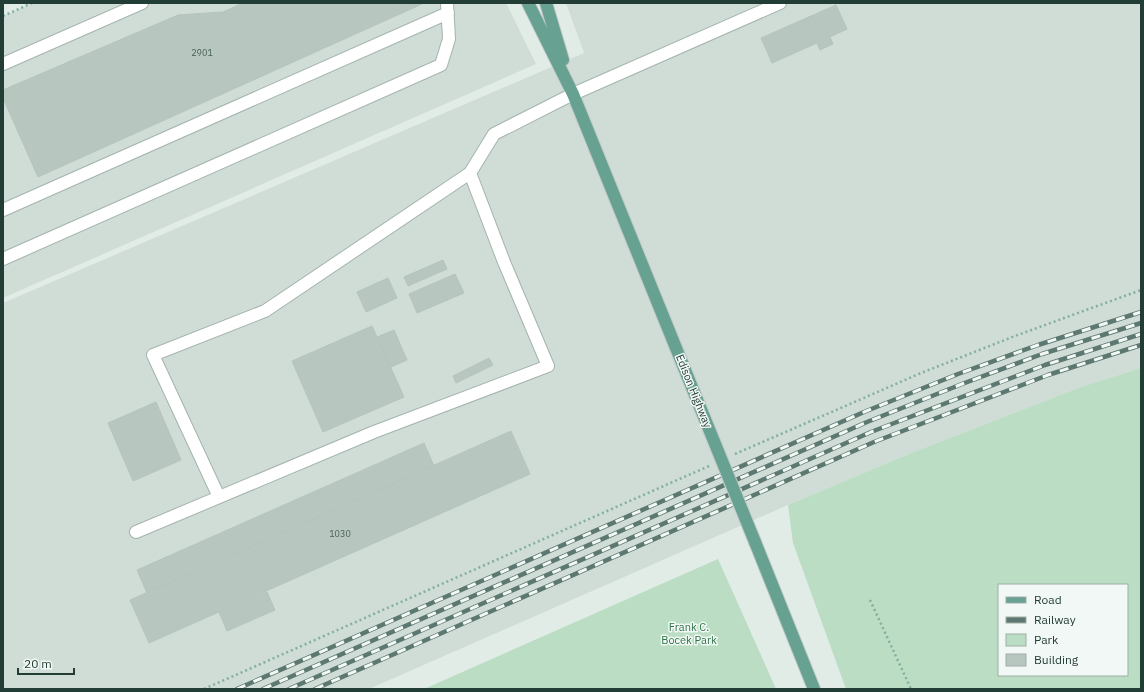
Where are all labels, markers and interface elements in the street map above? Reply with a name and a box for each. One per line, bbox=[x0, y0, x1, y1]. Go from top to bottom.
house number: 2901 bbox=[191, 47, 213, 58]
street label: Edison Highway bbox=[673, 352, 715, 430]
house number: 1030 bbox=[329, 528, 351, 539]
legend bbox=[998, 584, 1128, 676]
text: Road bbox=[1034, 592, 1062, 607]
text: Railway bbox=[1034, 612, 1076, 627]
park label: Frank C. Bocek Park bbox=[661, 620, 717, 647]
text: Park bbox=[1034, 632, 1059, 647]
scale bar bbox=[18, 650, 74, 676]
text: Building bbox=[1034, 652, 1079, 667]
text: 20 m bbox=[24, 656, 52, 671]

